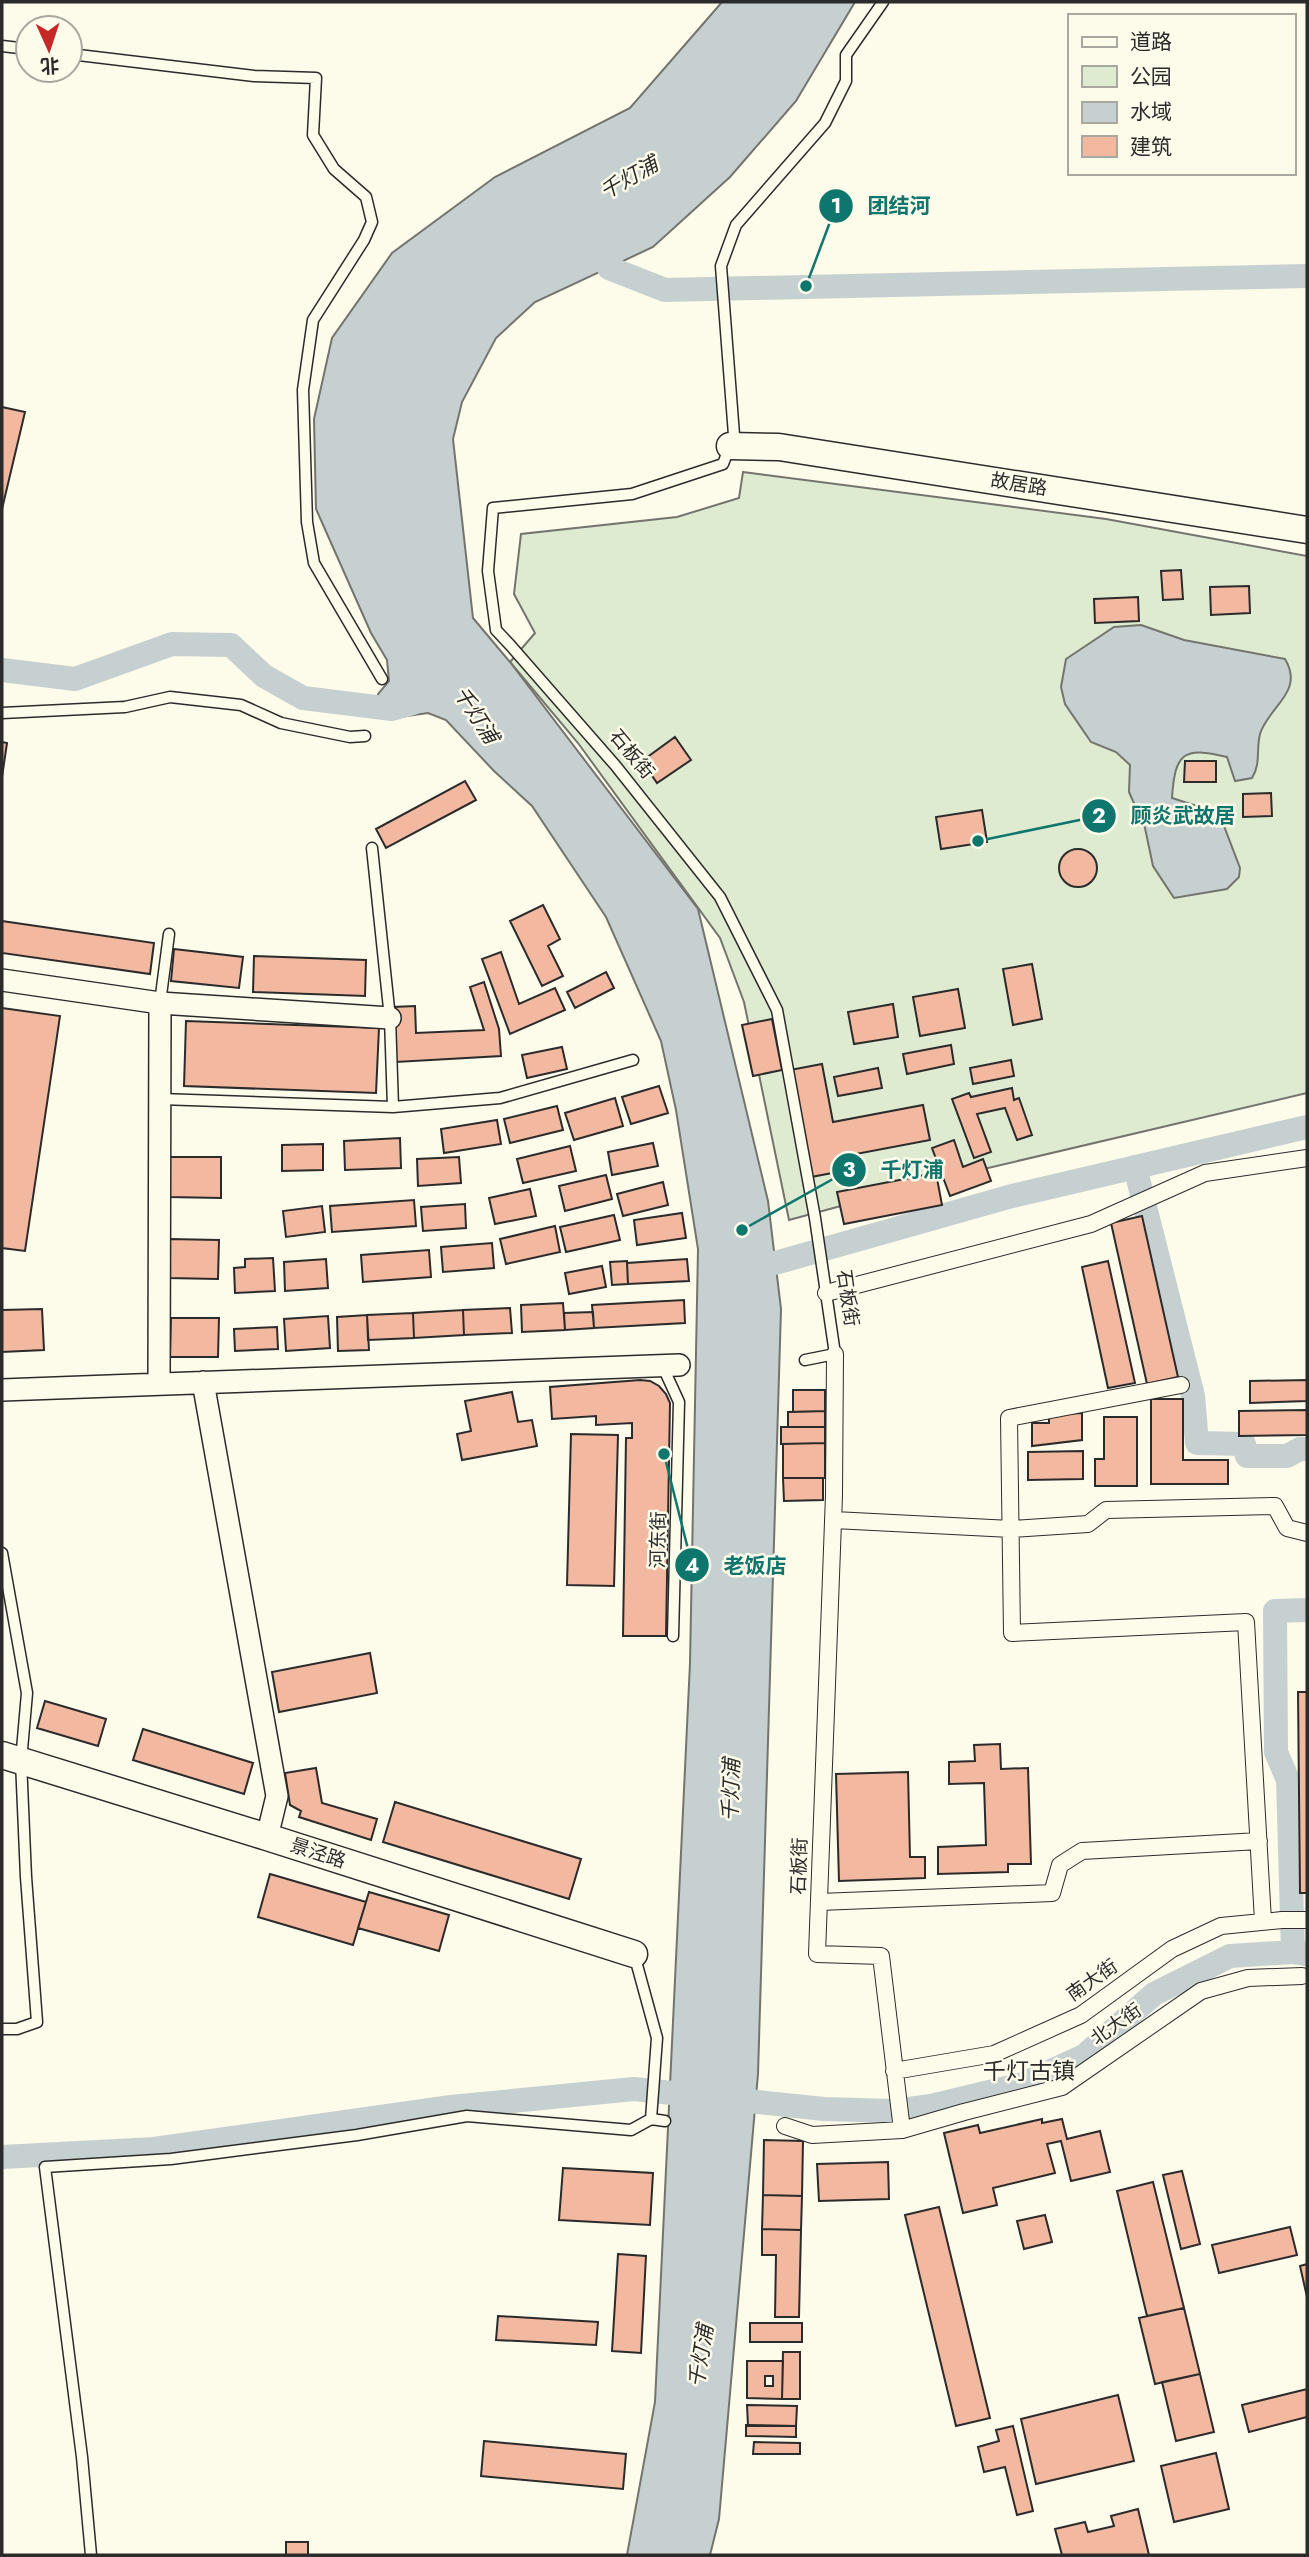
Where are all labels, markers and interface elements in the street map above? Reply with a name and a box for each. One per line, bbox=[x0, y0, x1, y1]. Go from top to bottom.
north arrow bbox=[14, 14, 84, 84]
legend bbox=[1068, 14, 1295, 175]
text: 道路 bbox=[1130, 27, 1172, 57]
text: 北 bbox=[40, 51, 60, 79]
text: 公园 bbox=[1130, 62, 1172, 92]
text: 水域 bbox=[1130, 97, 1172, 127]
text: 建筑 bbox=[1130, 132, 1172, 162]
water label: 千灯浦 bbox=[594, 148, 666, 207]
callout: 团结河 bbox=[818, 185, 944, 227]
text: 1 bbox=[831, 191, 841, 221]
text: 团结河 bbox=[868, 191, 931, 221]
street label: 故居路 bbox=[989, 466, 1049, 502]
water label: 千灯浦 bbox=[446, 680, 507, 752]
street label: 石板街 bbox=[603, 723, 661, 785]
callout: 顾炎武故居 bbox=[1081, 795, 1249, 837]
text: 2 bbox=[1092, 801, 1106, 831]
text: 顾炎武故居 bbox=[1131, 801, 1236, 831]
callout: 千灯浦 bbox=[832, 1149, 958, 1191]
text: 3 bbox=[842, 1155, 856, 1185]
text: 千灯浦 bbox=[881, 1155, 944, 1185]
street label: 石板街 bbox=[831, 1268, 865, 1328]
street label: 河东街 bbox=[644, 1511, 672, 1569]
callout: 老饭店 bbox=[674, 1544, 800, 1586]
text: 4 bbox=[685, 1551, 699, 1581]
text: 老饭店 bbox=[724, 1551, 787, 1581]
water label: 千灯浦 bbox=[715, 1755, 747, 1822]
street label: 景泾路 bbox=[287, 1831, 349, 1875]
street label: 石板街 bbox=[785, 1837, 813, 1895]
street label: 南大街 bbox=[1061, 1953, 1123, 2007]
street label: 北大街 bbox=[1085, 1997, 1147, 2051]
district label: 千灯古镇 bbox=[983, 2054, 1075, 2088]
water label: 千灯浦 bbox=[681, 2320, 721, 2389]

